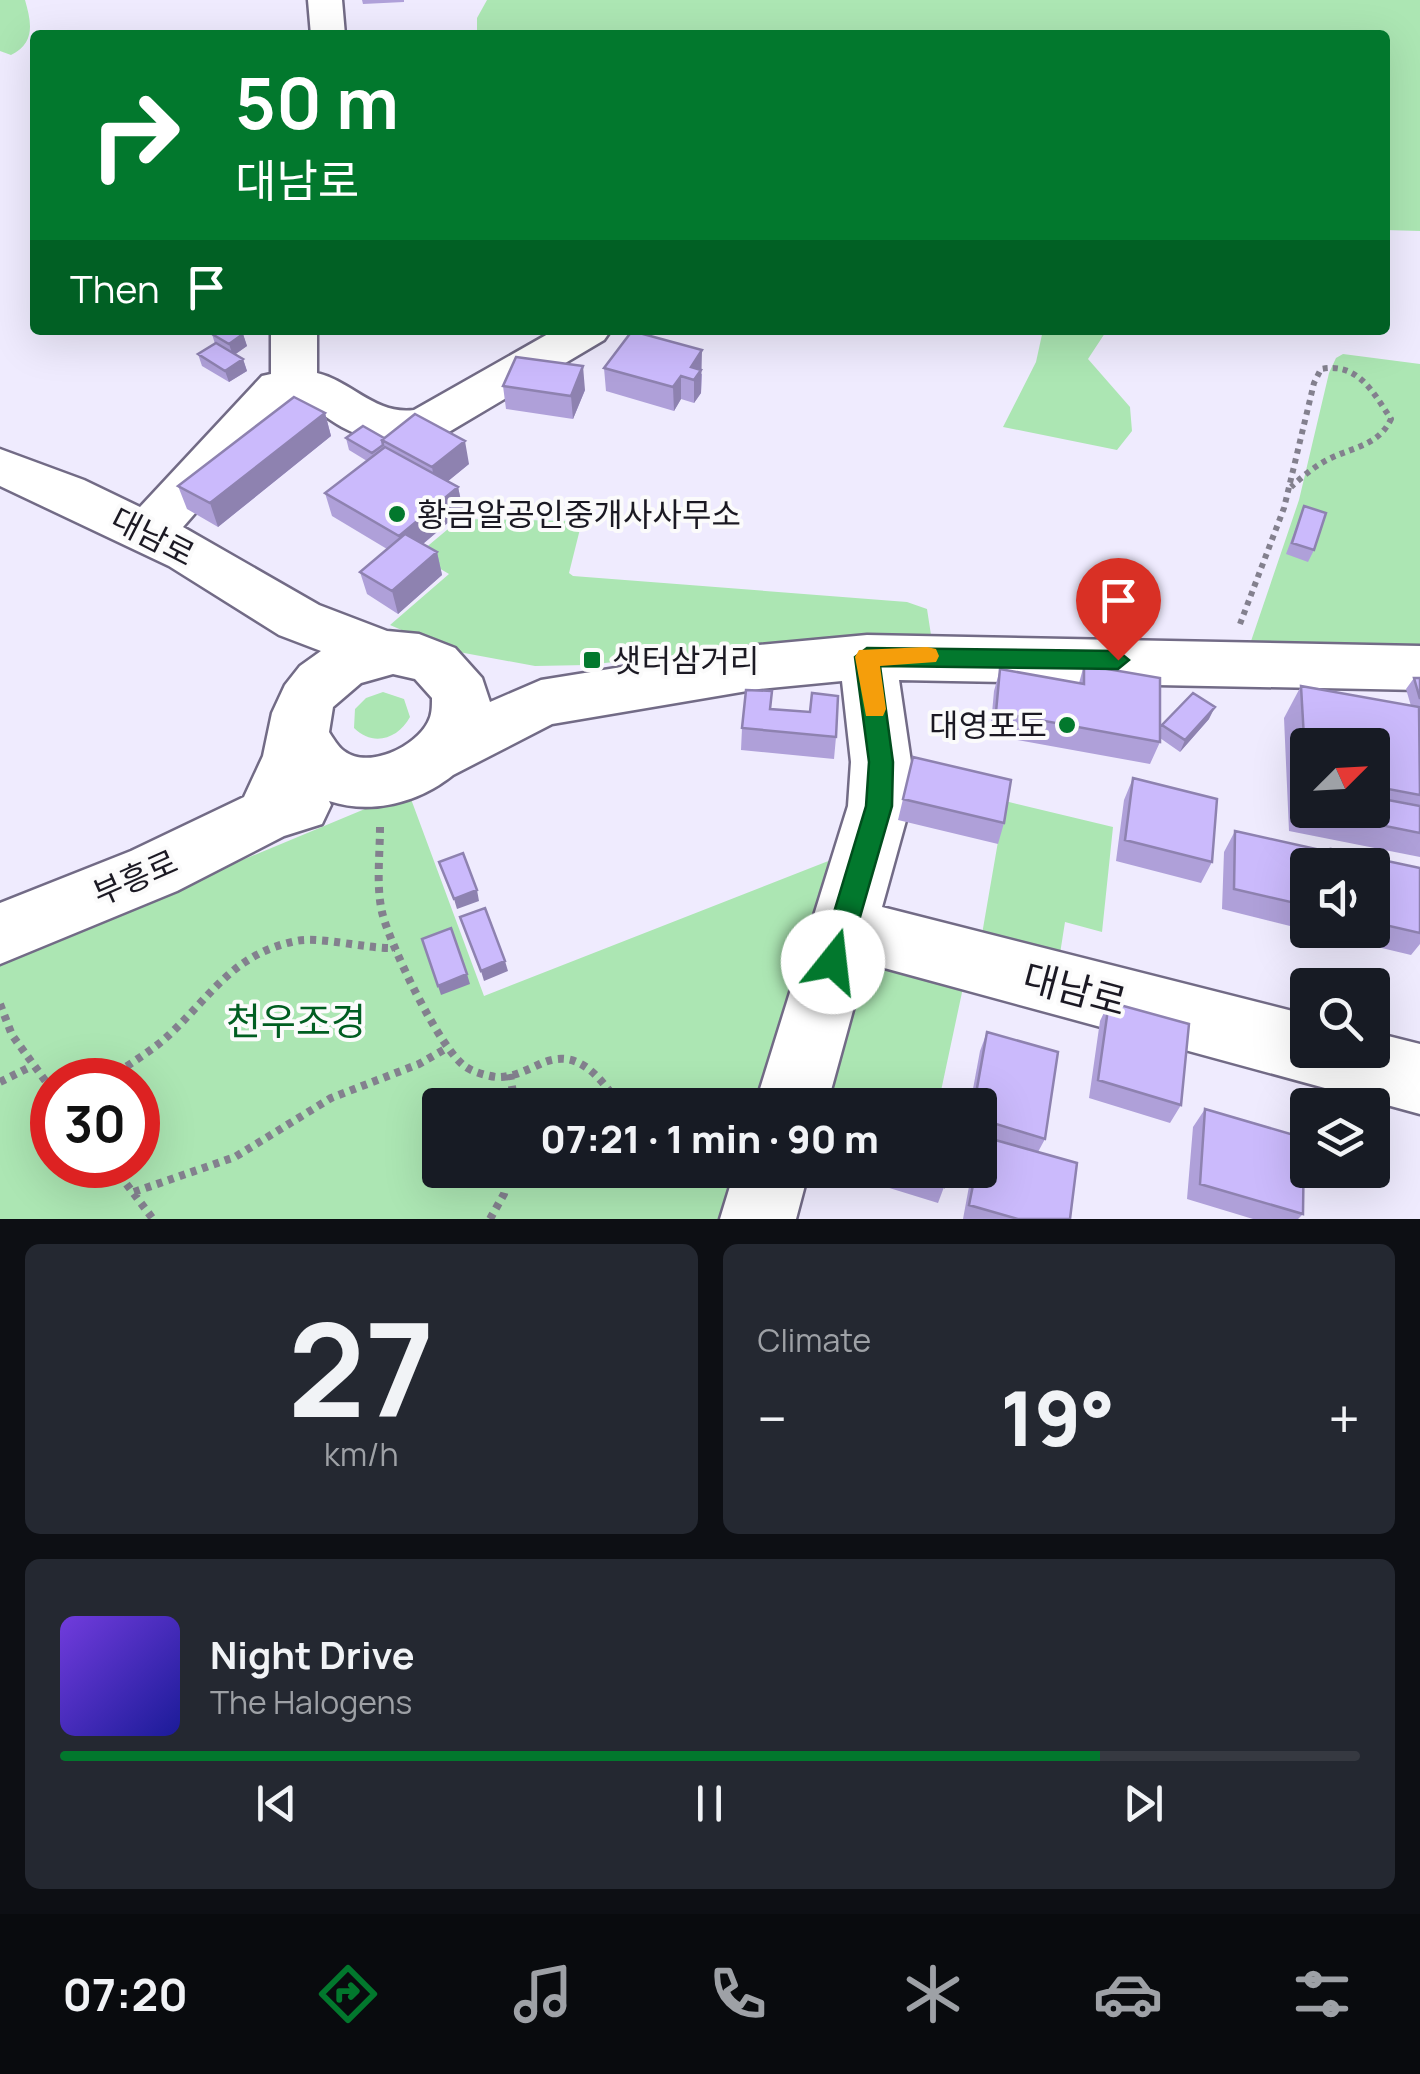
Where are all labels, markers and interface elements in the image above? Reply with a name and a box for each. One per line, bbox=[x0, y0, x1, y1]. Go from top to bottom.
text: 50 m bbox=[235, 54, 399, 150]
icon: right bbox=[70, 70, 200, 200]
text: 대남로 bbox=[235, 149, 359, 211]
icon: arrive bbox=[179, 260, 234, 315]
text: Then bbox=[70, 262, 159, 314]
place label: 황금알공인중개사사무소 bbox=[417, 492, 741, 536]
street label: 대남로 bbox=[104, 496, 202, 576]
marker: 황금알공인중개사사무소 bbox=[386, 503, 408, 525]
pin bbox=[1076, 558, 1161, 661]
icon: arrive bbox=[1091, 573, 1146, 628]
place label: 샛터삼거리 bbox=[612, 638, 759, 682]
marker: 샛터삼거리 bbox=[581, 649, 603, 671]
place label: 대영포도 bbox=[929, 703, 1047, 747]
marker: 대영포도 bbox=[1056, 714, 1078, 736]
north arrow bbox=[1290, 728, 1390, 828]
map controls bbox=[1290, 728, 1390, 1188]
street label: 부흥로 bbox=[86, 839, 184, 915]
button: sound bbox=[1290, 848, 1390, 948]
position arrow bbox=[781, 910, 885, 1014]
street label: 대남로 bbox=[1018, 949, 1132, 1027]
button: search bbox=[1290, 968, 1390, 1068]
park label: 천우조경 bbox=[226, 994, 366, 1046]
speed limit sign: 30 bbox=[30, 1058, 160, 1188]
button: layers bbox=[1290, 1088, 1390, 1188]
text: 07:21 · 1 min · 90 m bbox=[540, 1112, 879, 1164]
text: 27 bbox=[288, 1278, 435, 1456]
text: Climate bbox=[758, 1318, 871, 1362]
text: 19° bbox=[1001, 1366, 1115, 1469]
text: − bbox=[758, 1380, 787, 1456]
text: + bbox=[1328, 1380, 1360, 1456]
text: km/h bbox=[324, 1432, 398, 1476]
text: Night Drive bbox=[210, 1628, 415, 1680]
text: The Halogens bbox=[210, 1680, 412, 1724]
icon: previous bbox=[249, 1776, 304, 1831]
icon: pause bbox=[682, 1776, 737, 1831]
icon: next bbox=[1116, 1776, 1171, 1831]
icon: directions bbox=[313, 1959, 383, 2029]
icon: music bbox=[508, 1959, 578, 2029]
icon: phone bbox=[703, 1959, 773, 2029]
icon: climate bbox=[898, 1959, 968, 2029]
icon: car bbox=[1093, 1959, 1163, 2029]
icon: filters bbox=[1287, 1959, 1357, 2029]
text: 07:20 bbox=[62, 1963, 188, 2025]

